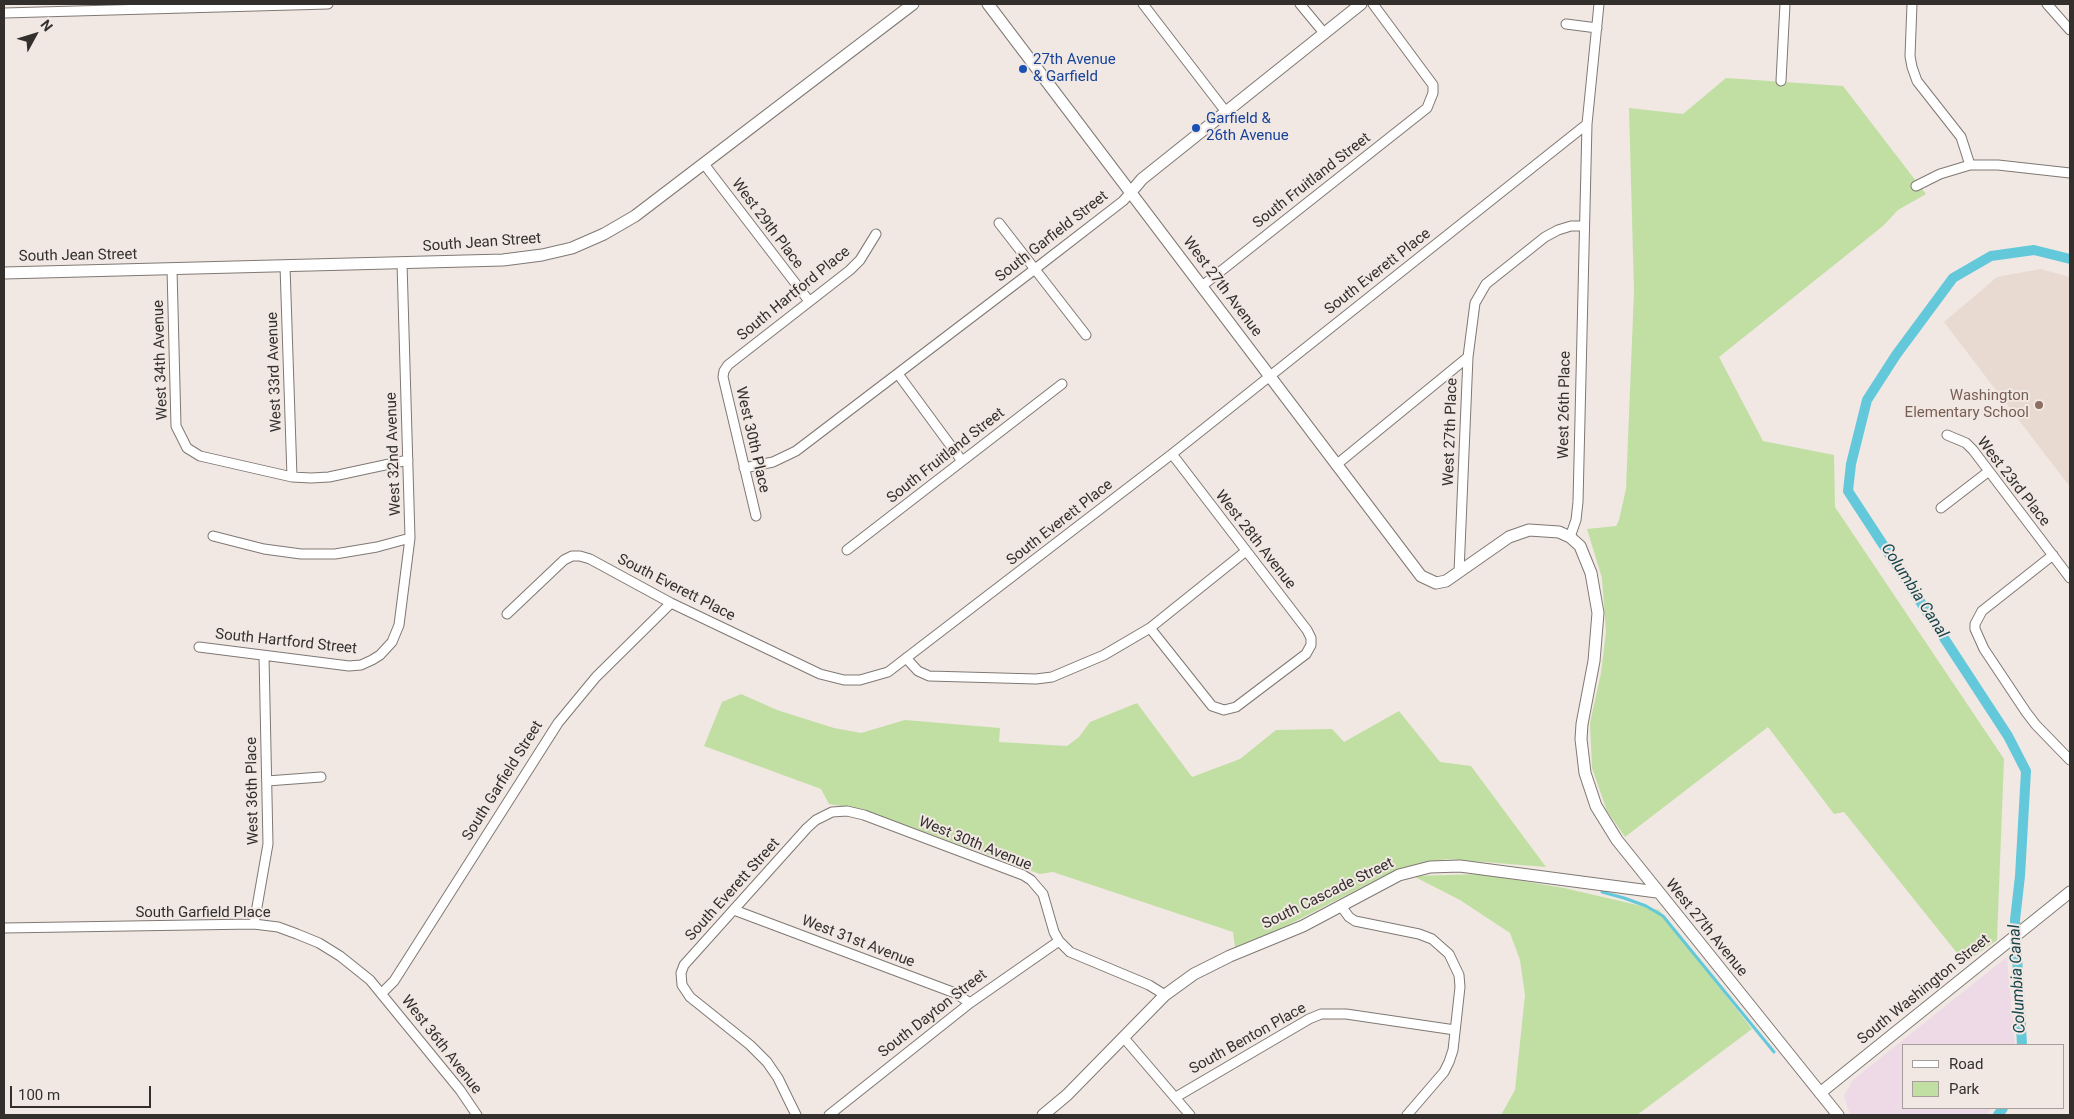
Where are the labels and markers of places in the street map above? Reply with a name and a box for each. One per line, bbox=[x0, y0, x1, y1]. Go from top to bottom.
place label: 27th Avenue & Garfield bbox=[1033, 51, 1116, 86]
marker: 27th Avenue & Garfield bbox=[1017, 63, 1029, 75]
place label: Garfield & 26th Avenue bbox=[1206, 110, 1289, 145]
marker: Garfield & 26th Avenue bbox=[1190, 122, 1202, 134]
place label: Washington Elementary School bbox=[1905, 387, 2029, 422]
marker: Washington Elementary School bbox=[2033, 399, 2045, 411]

